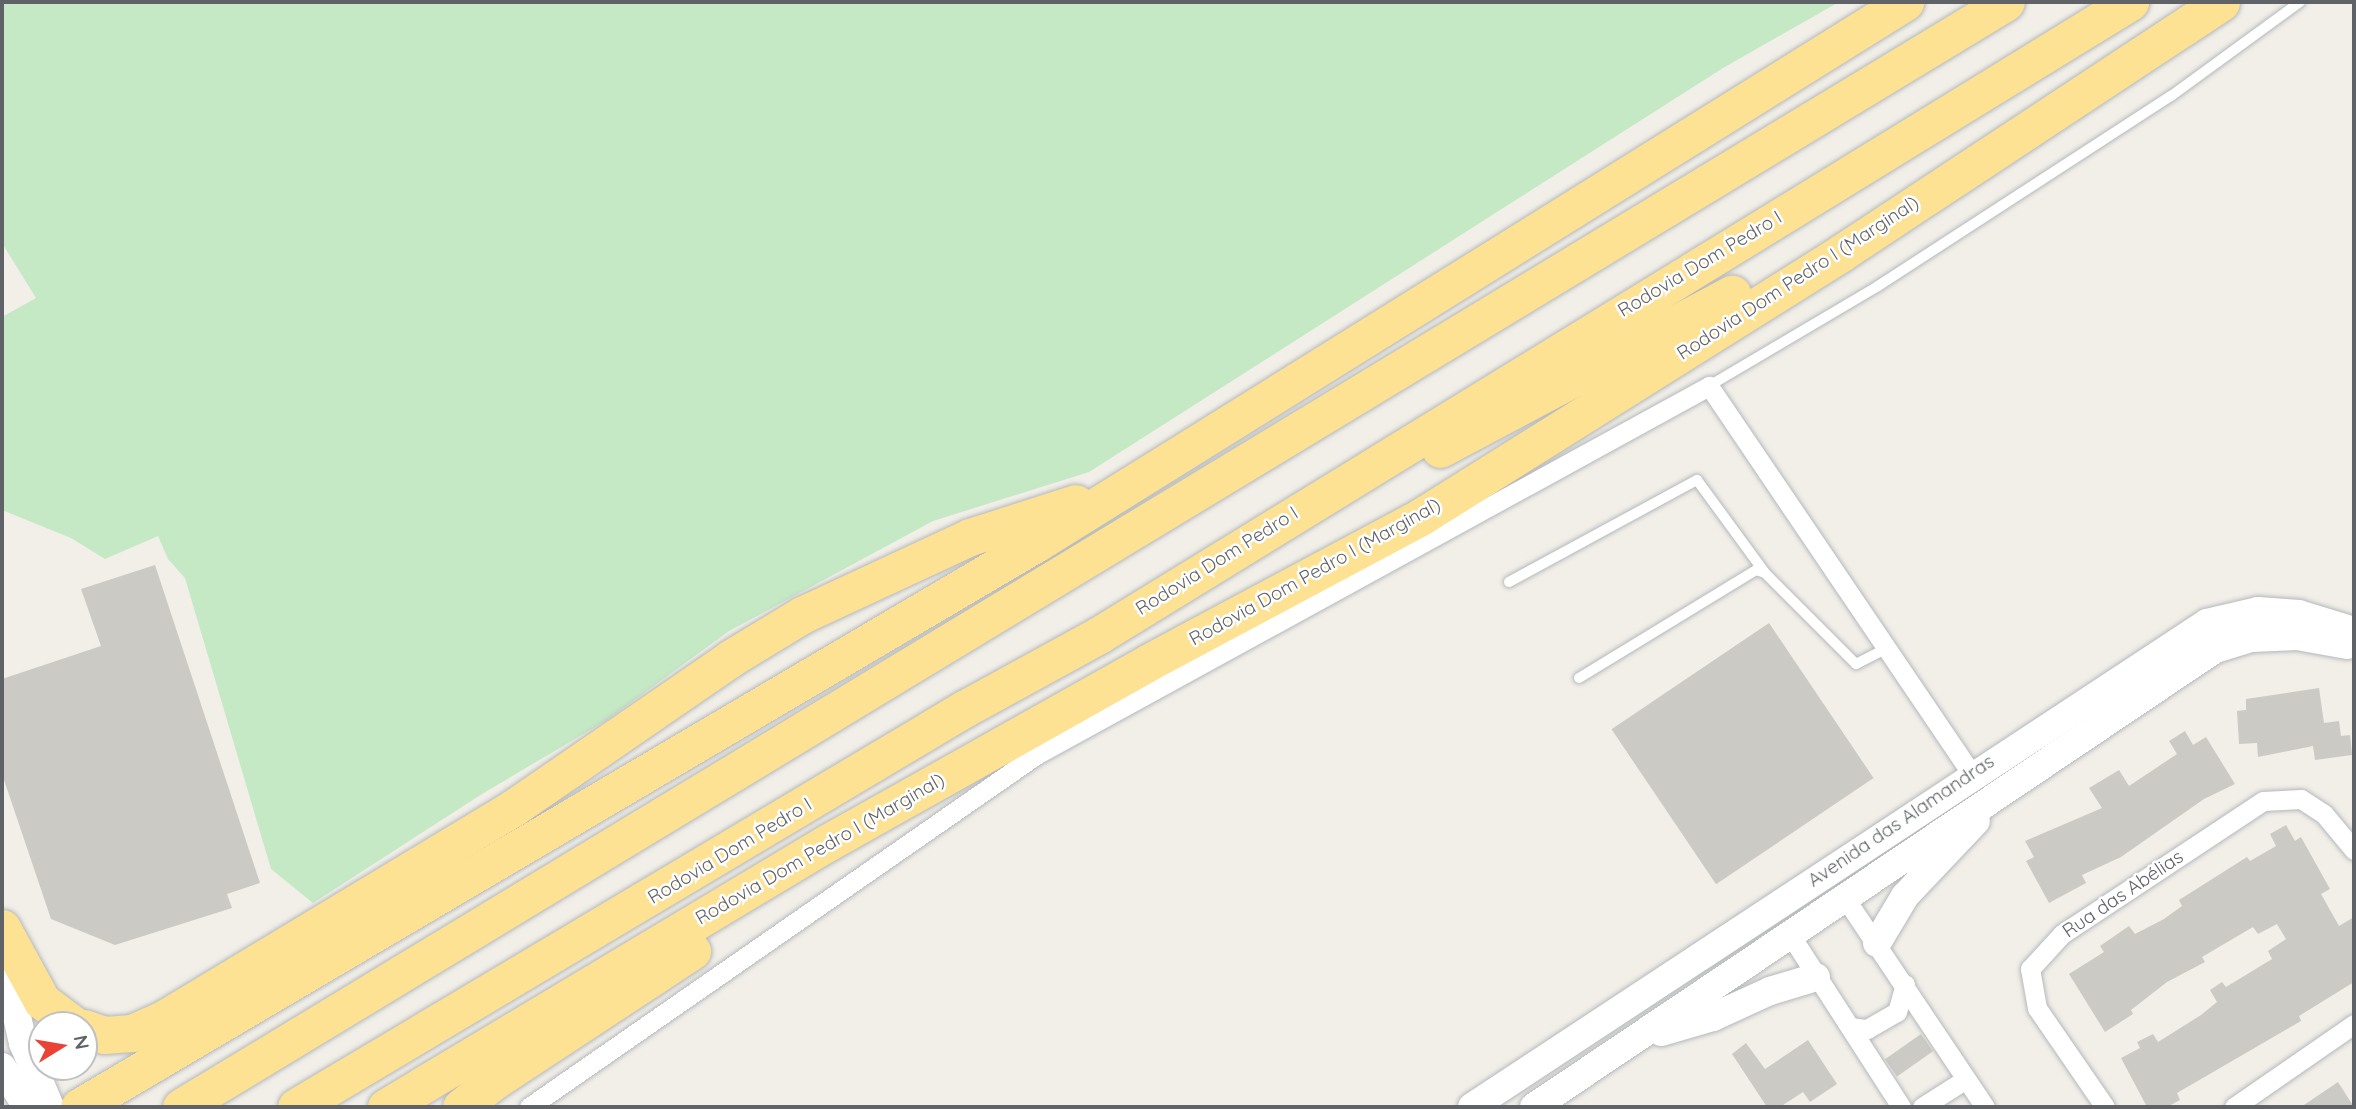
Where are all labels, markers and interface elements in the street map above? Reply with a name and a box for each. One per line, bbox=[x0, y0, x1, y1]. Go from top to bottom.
street label: Rodovia Dom Pedro I (Marginal) bbox=[1673, 191, 1923, 365]
street label: Rodovia Dom Pedro I bbox=[1614, 206, 1786, 322]
street label: Rodovia Dom Pedro I (Marginal) bbox=[1185, 493, 1445, 651]
street label: Rodovia Dom Pedro I bbox=[1132, 502, 1302, 620]
street label: Avenida das Alamandras bbox=[1803, 750, 1999, 892]
street label: Rodovia Dom Pedro I (Marginal) bbox=[691, 768, 949, 930]
street label: Rodovia Dom Pedro I bbox=[644, 793, 816, 909]
street label: Rua das Abélias bbox=[2058, 845, 2188, 943]
north arrow bbox=[28, 1011, 98, 1081]
text: N bbox=[69, 1033, 95, 1052]

